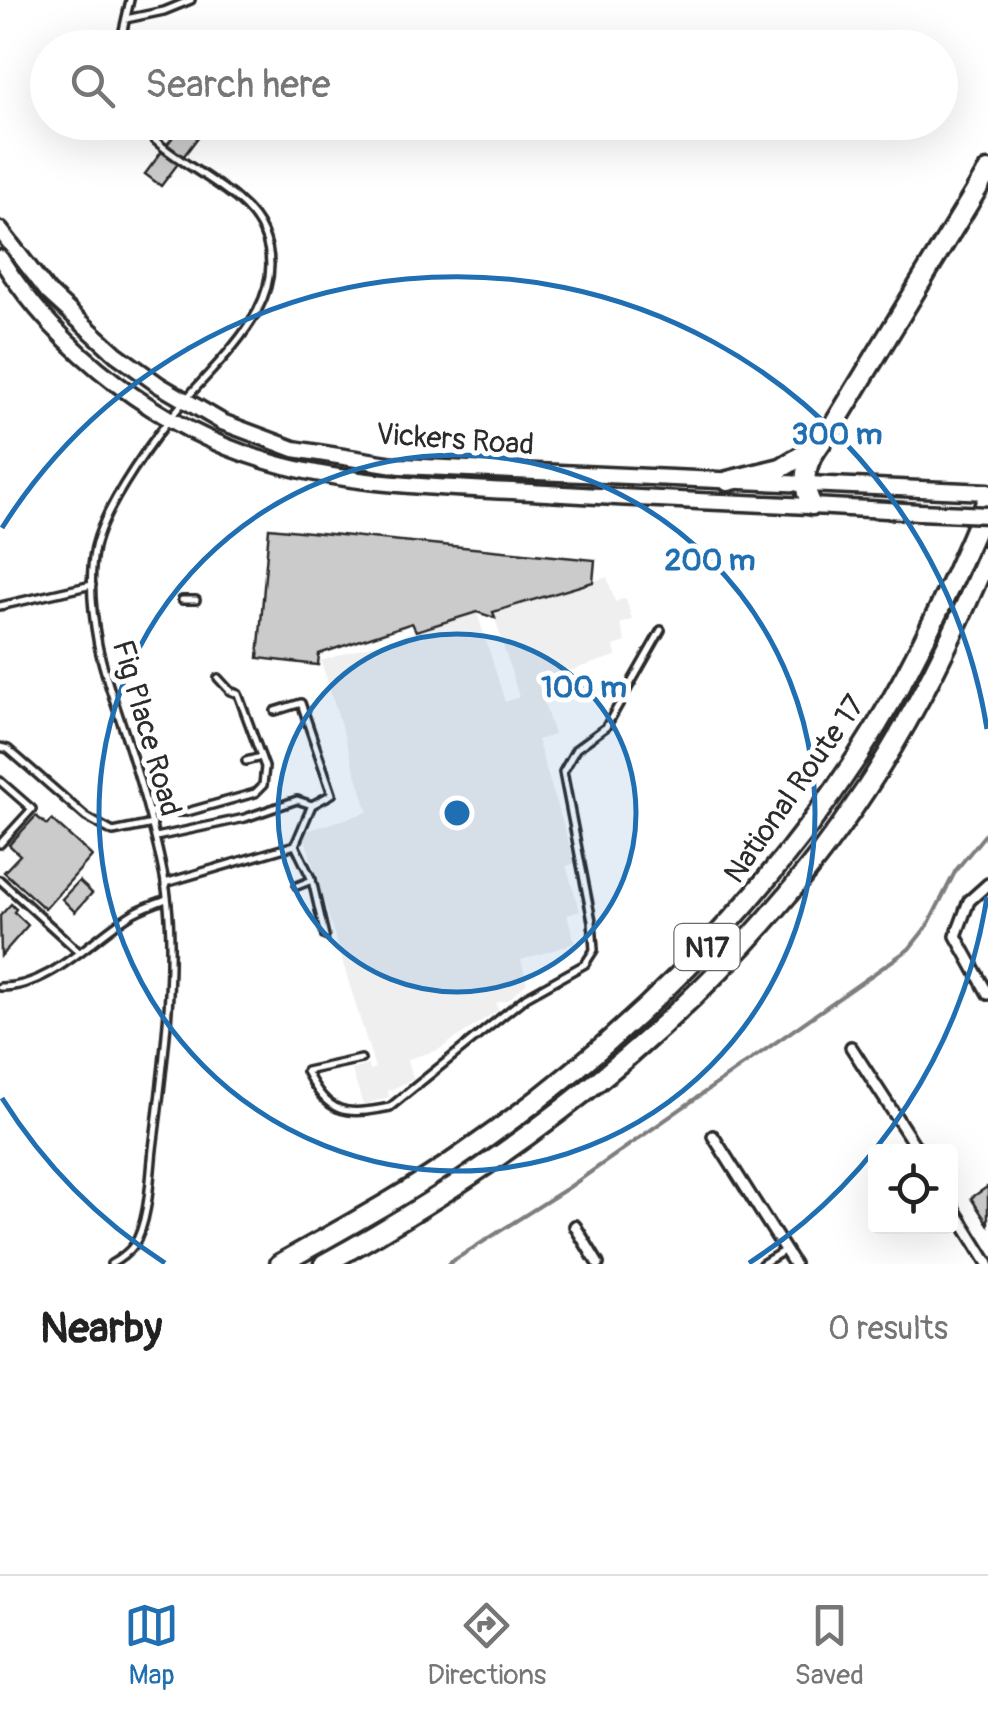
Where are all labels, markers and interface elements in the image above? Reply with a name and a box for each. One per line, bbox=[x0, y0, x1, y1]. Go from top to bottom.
search box bbox=[30, 30, 958, 140]
icon: search bbox=[65, 58, 120, 113]
text: Search here bbox=[145, 61, 331, 109]
street label: Vickers Road bbox=[375, 416, 535, 463]
text: 300 m bbox=[792, 416, 882, 453]
text: 200 m bbox=[665, 542, 755, 579]
street label: Fig Place Road bbox=[104, 636, 189, 820]
text: 100 m bbox=[541, 669, 627, 706]
street label: National Route 17 bbox=[716, 688, 873, 890]
centre of rings bbox=[439, 795, 475, 831]
road number: N17 bbox=[674, 924, 740, 970]
map controls bbox=[868, 1144, 958, 1234]
button: locate bbox=[868, 1144, 958, 1234]
text: Nearby bbox=[40, 1303, 162, 1355]
text: 0 results bbox=[828, 1309, 948, 1349]
tab: Map bbox=[124, 1598, 179, 1693]
tab: Directions bbox=[427, 1598, 546, 1693]
tab: Saved bbox=[794, 1598, 864, 1693]

